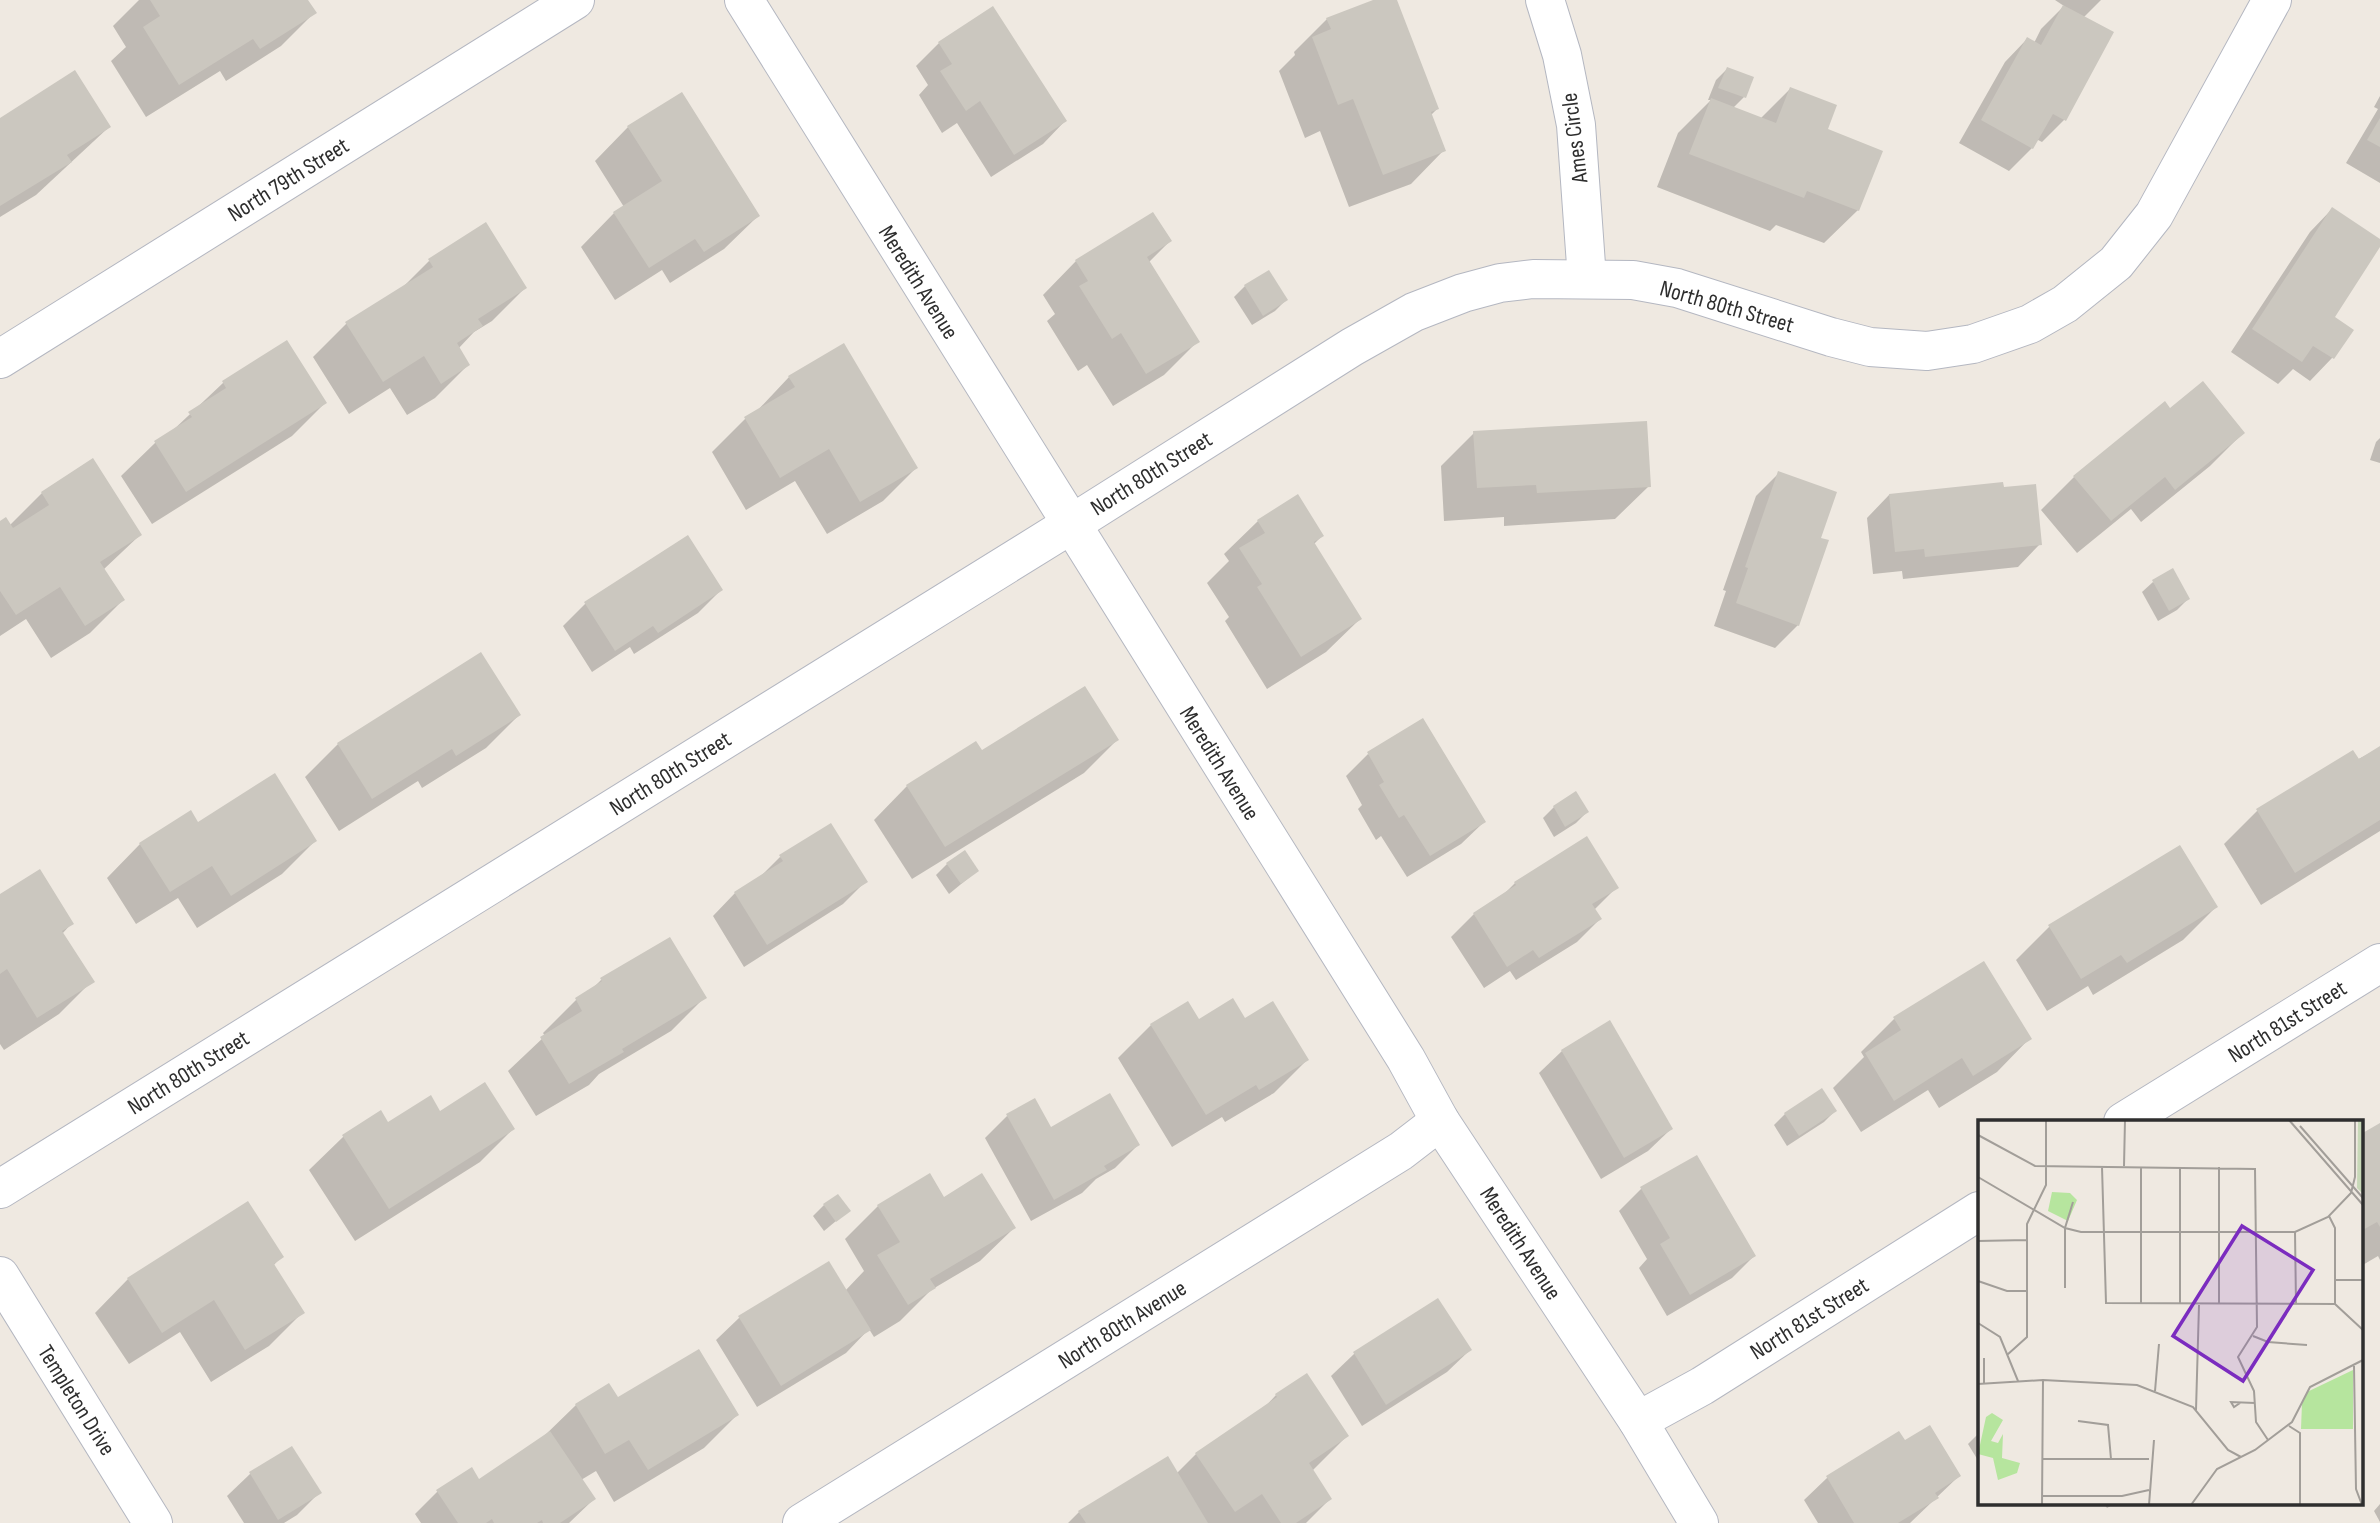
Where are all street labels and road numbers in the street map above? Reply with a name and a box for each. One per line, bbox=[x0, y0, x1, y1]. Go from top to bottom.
street label: Ames Circle bbox=[1556, 91, 1595, 186]
street label: North 79th Street bbox=[223, 132, 354, 228]
street label: Meredith Avenue bbox=[872, 220, 964, 345]
street label: North 80th Street bbox=[1657, 274, 1797, 339]
street label: North 80th Street bbox=[1086, 425, 1217, 522]
street label: Meredith Avenue bbox=[1173, 701, 1265, 826]
street label: North 80th Street bbox=[605, 725, 736, 822]
street label: North 81st Street bbox=[2223, 974, 2352, 1069]
street label: North 80th Street bbox=[123, 1024, 254, 1121]
street label: Meredith Avenue bbox=[1473, 1182, 1567, 1305]
street label: North 81st Street bbox=[1745, 1271, 1874, 1366]
street label: North 80th Avenue bbox=[1053, 1274, 1192, 1375]
street label: Templeton Drive bbox=[31, 1340, 121, 1461]

